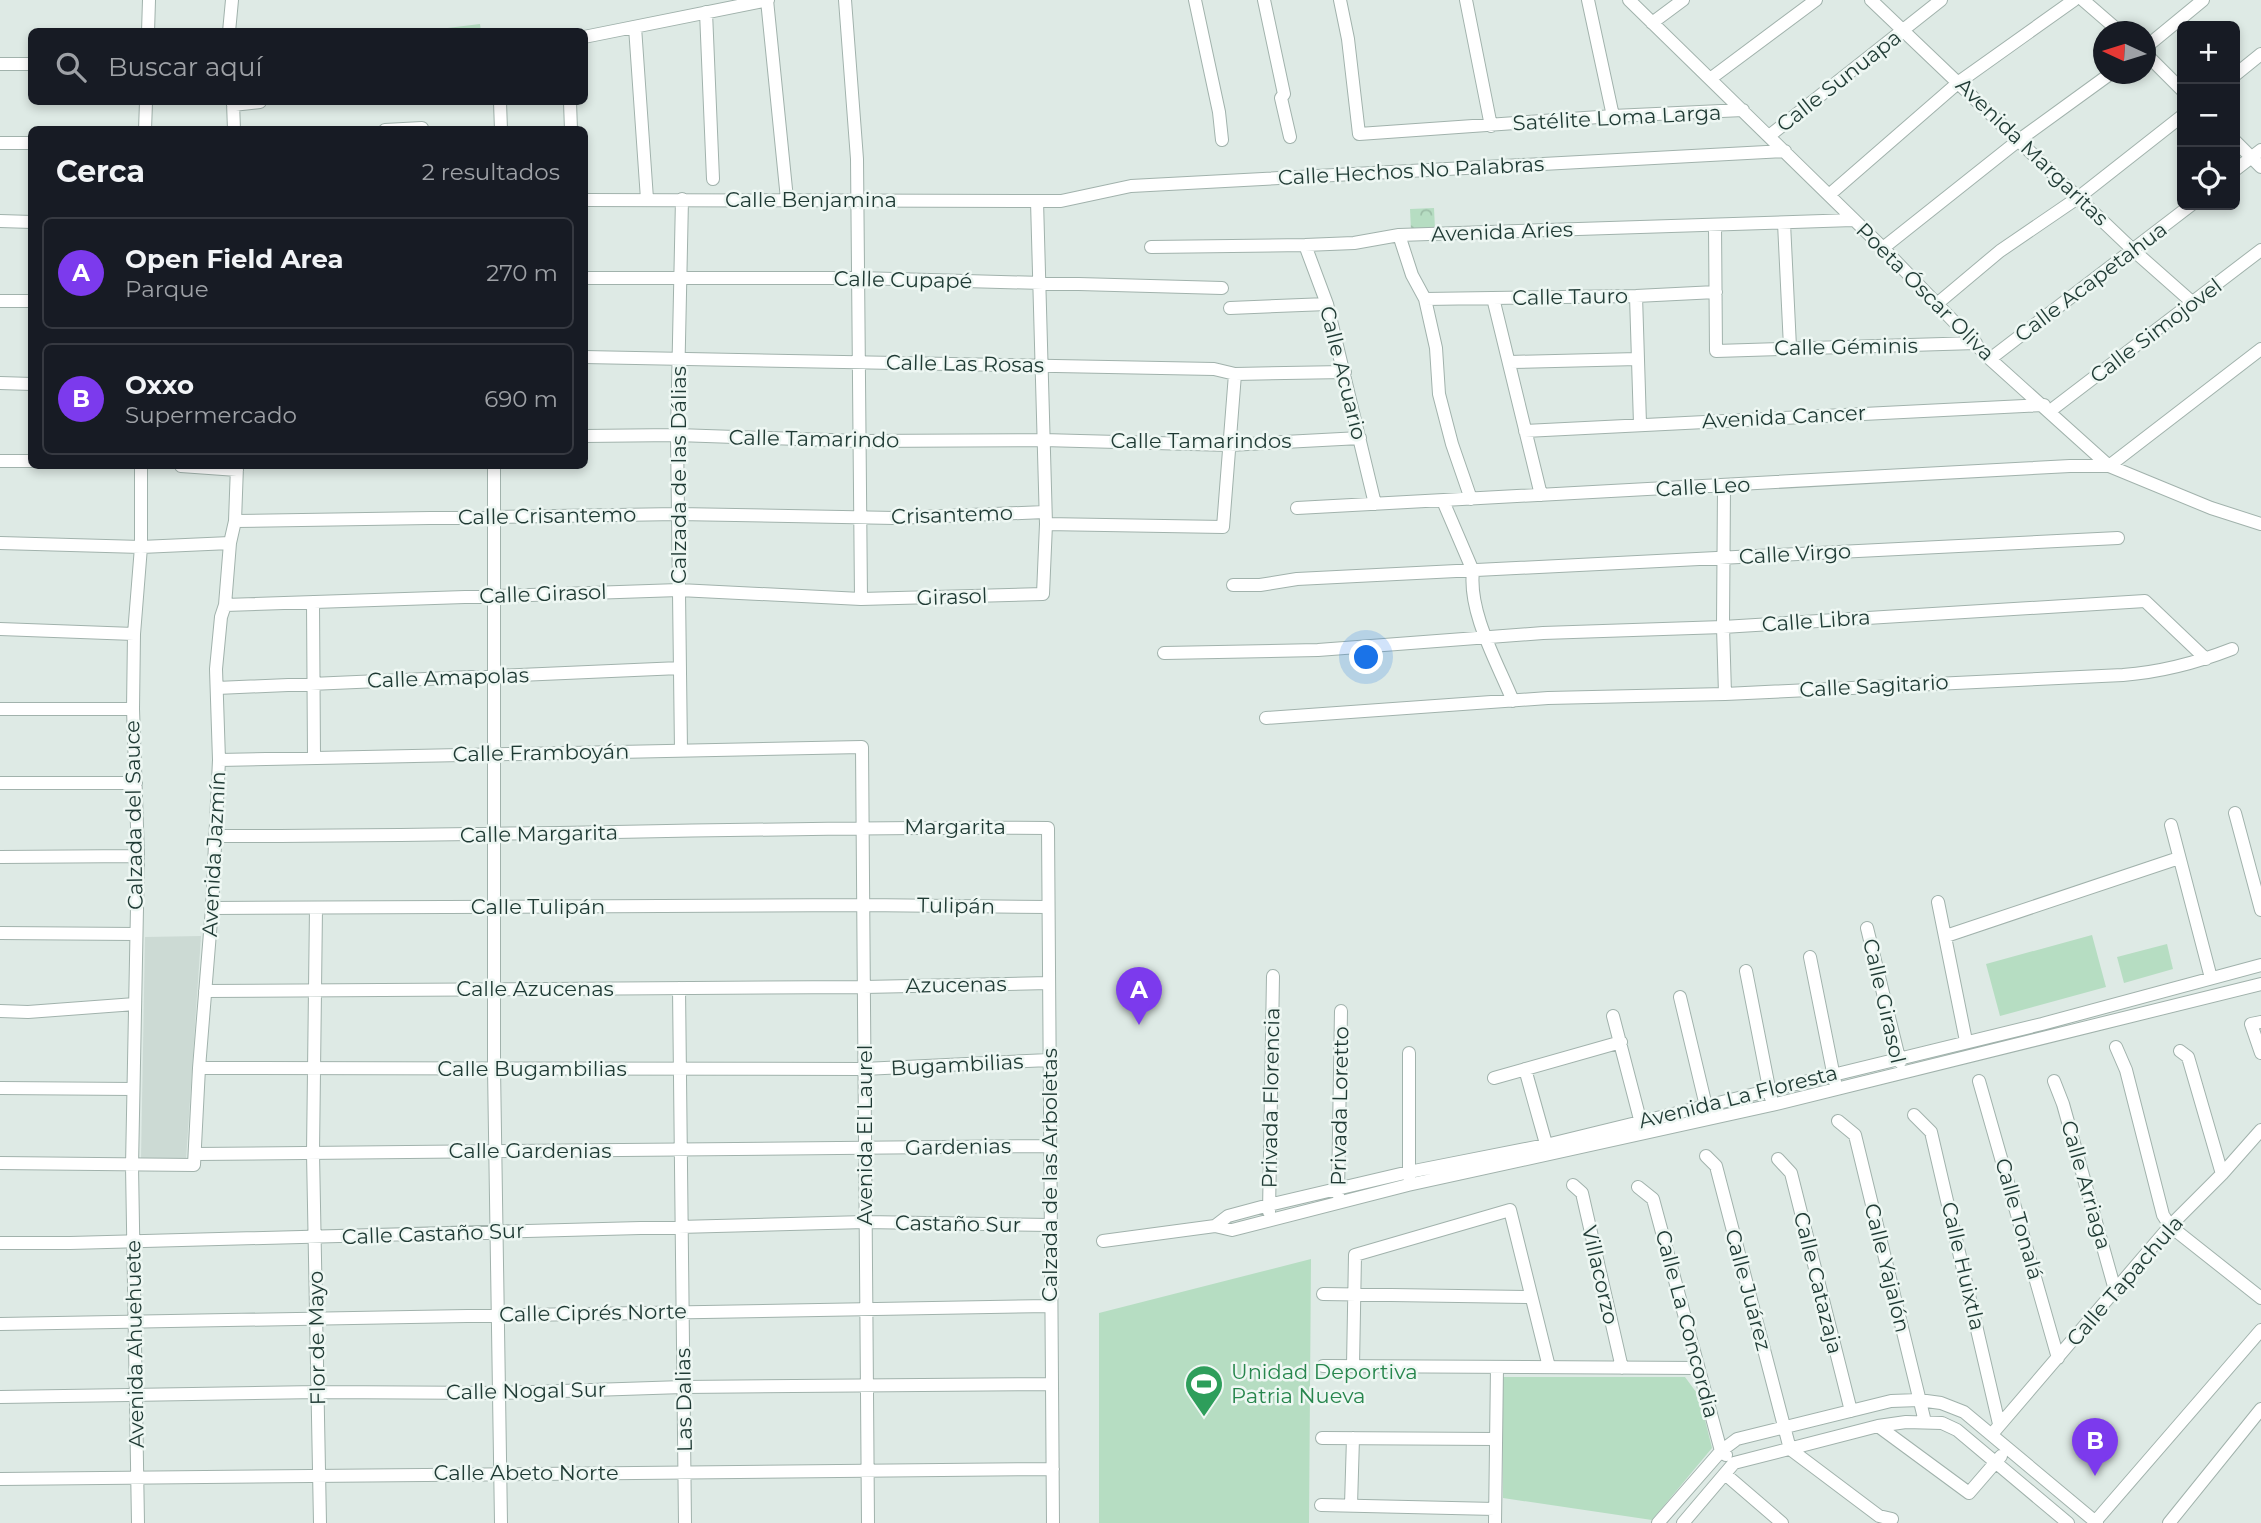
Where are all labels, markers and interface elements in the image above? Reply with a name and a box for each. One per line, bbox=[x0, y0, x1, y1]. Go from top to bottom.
north arrow bbox=[2093, 21, 2156, 84]
map controls bbox=[2177, 21, 2240, 210]
button: + bbox=[2177, 21, 2240, 84]
street label: Calle Sunuapa bbox=[1772, 24, 1906, 137]
search box bbox=[28, 28, 588, 105]
icon: search bbox=[52, 48, 90, 86]
text: Buscar aquí bbox=[108, 51, 262, 83]
street label: Avenida Margaritas bbox=[1951, 72, 2114, 231]
button: − bbox=[2177, 84, 2240, 147]
street label: Satélite Loma Larga bbox=[1512, 100, 1722, 135]
button: locate bbox=[2177, 147, 2240, 210]
street label: Calle Hechos No Palabras bbox=[1277, 151, 1545, 190]
text: Cerca bbox=[56, 153, 145, 190]
text: 2 resultados bbox=[422, 158, 560, 186]
street label: Calle Benjamina bbox=[725, 187, 897, 212]
street label: Calle Acapetahua bbox=[2010, 216, 2172, 347]
street label: Avenida Aries bbox=[1431, 217, 1573, 246]
street label: Poeta Óscar Oliva bbox=[1851, 217, 2000, 366]
text: Open Field Area bbox=[125, 243, 344, 275]
text: A bbox=[72, 259, 90, 287]
text: 270 m bbox=[486, 259, 558, 287]
street label: Calle Cupapé bbox=[833, 266, 973, 293]
street label: Calle Simojovel bbox=[2085, 273, 2227, 388]
text: Parque bbox=[125, 275, 209, 303]
street label: Calle Tauro bbox=[1512, 283, 1628, 310]
street label: Calle Acuario bbox=[1315, 303, 1372, 442]
street label: Calle Géminis bbox=[1774, 333, 1918, 360]
street label: Calle Las Rosas bbox=[886, 350, 1044, 377]
street label: Calzada de las Dálias bbox=[666, 366, 691, 584]
text: Oxxo bbox=[125, 369, 194, 401]
text: B bbox=[72, 385, 90, 413]
text: 690 m bbox=[484, 385, 558, 413]
street label: Avenida Cancer bbox=[1701, 400, 1867, 433]
text: Supermercado bbox=[125, 401, 297, 429]
street label: Calle Tamarindo bbox=[728, 425, 900, 452]
street label: Calle Tamarindos bbox=[1111, 428, 1291, 453]
street label: Calle Leo bbox=[1655, 472, 1751, 501]
street label: Crisantemo bbox=[891, 500, 1013, 529]
street label: Calle Crisantemo bbox=[458, 501, 636, 530]
street label: Calle Virgo bbox=[1738, 538, 1852, 569]
street label: Calle Girasol bbox=[479, 579, 607, 608]
street label: Girasol bbox=[916, 583, 988, 610]
street label: Calle Libra bbox=[1761, 604, 1871, 637]
your location bbox=[1349, 640, 1383, 674]
street label: Calle Amapolas bbox=[367, 662, 529, 693]
street label: Calle Sagitario bbox=[1799, 669, 1949, 702]
street label: Calzada del Sauce bbox=[119, 720, 148, 910]
street label: Calle Framboyán bbox=[452, 738, 629, 767]
street label: Avenida Jazmín bbox=[197, 770, 230, 938]
street label: Margarita bbox=[904, 814, 1006, 839]
street label: Calle Margarita bbox=[460, 820, 618, 847]
street label: Tulipán bbox=[917, 892, 995, 919]
street label: Calle Tulipán bbox=[471, 894, 605, 919]
street label: Calle Girasol bbox=[1858, 936, 1911, 1066]
pin: A bbox=[1116, 967, 1162, 1025]
street label: Azucenas bbox=[905, 971, 1007, 998]
street label: Calle Azucenas bbox=[456, 976, 614, 1001]
street label: Privada Florencia bbox=[1256, 1007, 1285, 1189]
street label: Privada Loretto bbox=[1326, 1026, 1353, 1186]
street label: Avenida El Laurel bbox=[852, 1045, 877, 1225]
street label: Calzada de las Arboletas bbox=[1037, 1048, 1062, 1302]
street label: Bugambilias bbox=[890, 1049, 1024, 1080]
street label: Calle Bugambilias bbox=[437, 1056, 627, 1081]
street label: Avenida La Floresta bbox=[1636, 1060, 1840, 1133]
street label: Calle Arriaga bbox=[2056, 1117, 2117, 1252]
street label: Gardenias bbox=[905, 1133, 1011, 1160]
street label: Calle Gardenias bbox=[449, 1138, 611, 1163]
street label: Calle Tonalá bbox=[1990, 1155, 2049, 1283]
street label: Calle Huixtla bbox=[1937, 1199, 1990, 1333]
street label: Calle Yajalón bbox=[1859, 1201, 1916, 1335]
street label: Calle Catazaja bbox=[1789, 1209, 1848, 1356]
street label: Castaño Sur bbox=[895, 1210, 1021, 1237]
street label: Calle Tapachula bbox=[2061, 1210, 2188, 1351]
street label: Calle Castaño Sur bbox=[341, 1218, 525, 1249]
street label: Villacorzo bbox=[1577, 1223, 1624, 1327]
street label: Calle Juárez bbox=[1720, 1226, 1777, 1354]
street label: Calle La Concordia bbox=[1650, 1227, 1725, 1421]
street label: Avenida Ahuehuete bbox=[120, 1240, 149, 1448]
street label: Flor de Mayo bbox=[303, 1270, 330, 1406]
street label: Calle Ciprés Norte bbox=[499, 1298, 687, 1327]
street label: Las Dalias bbox=[670, 1348, 697, 1452]
place label: Unidad Deportiva Patria Nueva bbox=[1231, 1359, 1418, 1408]
sports icon: Unidad Deportiva Patria Nueva bbox=[1183, 1363, 1225, 1418]
street label: Calle Nogal Sur bbox=[446, 1377, 606, 1404]
pin: B bbox=[2072, 1418, 2118, 1476]
street label: Calle Abeto Norte bbox=[433, 1460, 619, 1485]

